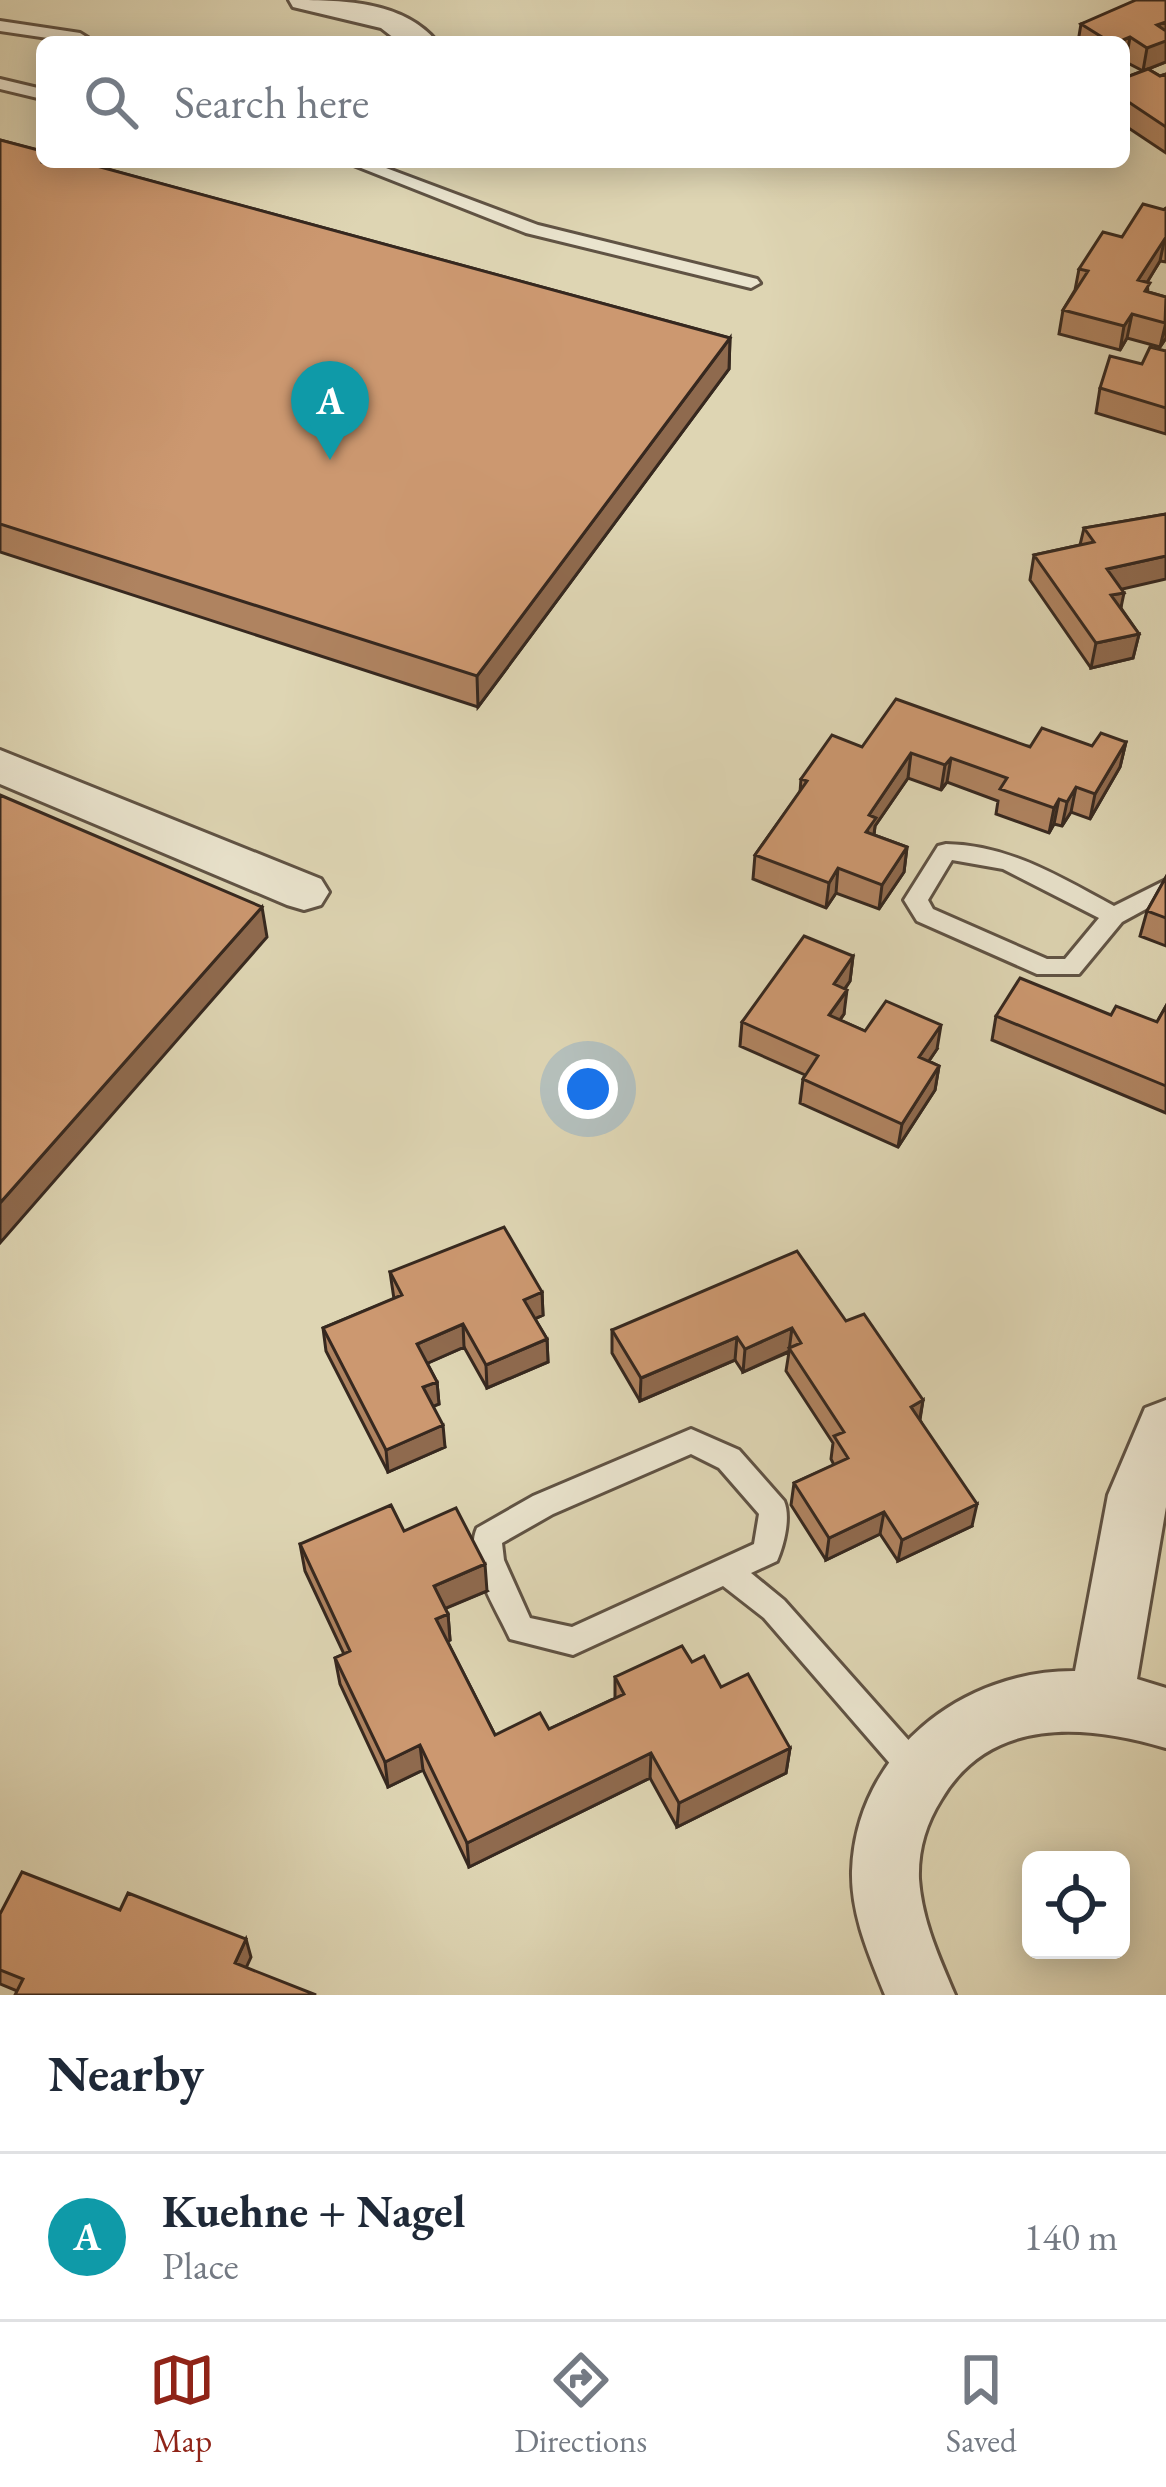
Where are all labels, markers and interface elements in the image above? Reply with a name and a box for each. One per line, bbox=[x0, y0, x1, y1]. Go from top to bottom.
search box bbox=[36, 36, 1130, 168]
icon: search bbox=[78, 69, 144, 135]
text: Search here bbox=[174, 73, 369, 131]
pin: A bbox=[291, 361, 369, 460]
your location bbox=[558, 1059, 618, 1119]
map controls bbox=[1022, 1851, 1130, 1959]
button: locate bbox=[1022, 1851, 1130, 1959]
text: Nearby bbox=[48, 2040, 204, 2106]
text: Kuehne + Nagel bbox=[162, 2182, 466, 2240]
text: A bbox=[73, 2211, 101, 2262]
text: 140 m bbox=[1024, 2211, 1118, 2262]
text: Place bbox=[162, 2240, 239, 2291]
tab: Map bbox=[149, 2347, 215, 2462]
tab: Directions bbox=[514, 2347, 647, 2462]
tab: Saved bbox=[946, 2347, 1017, 2462]

